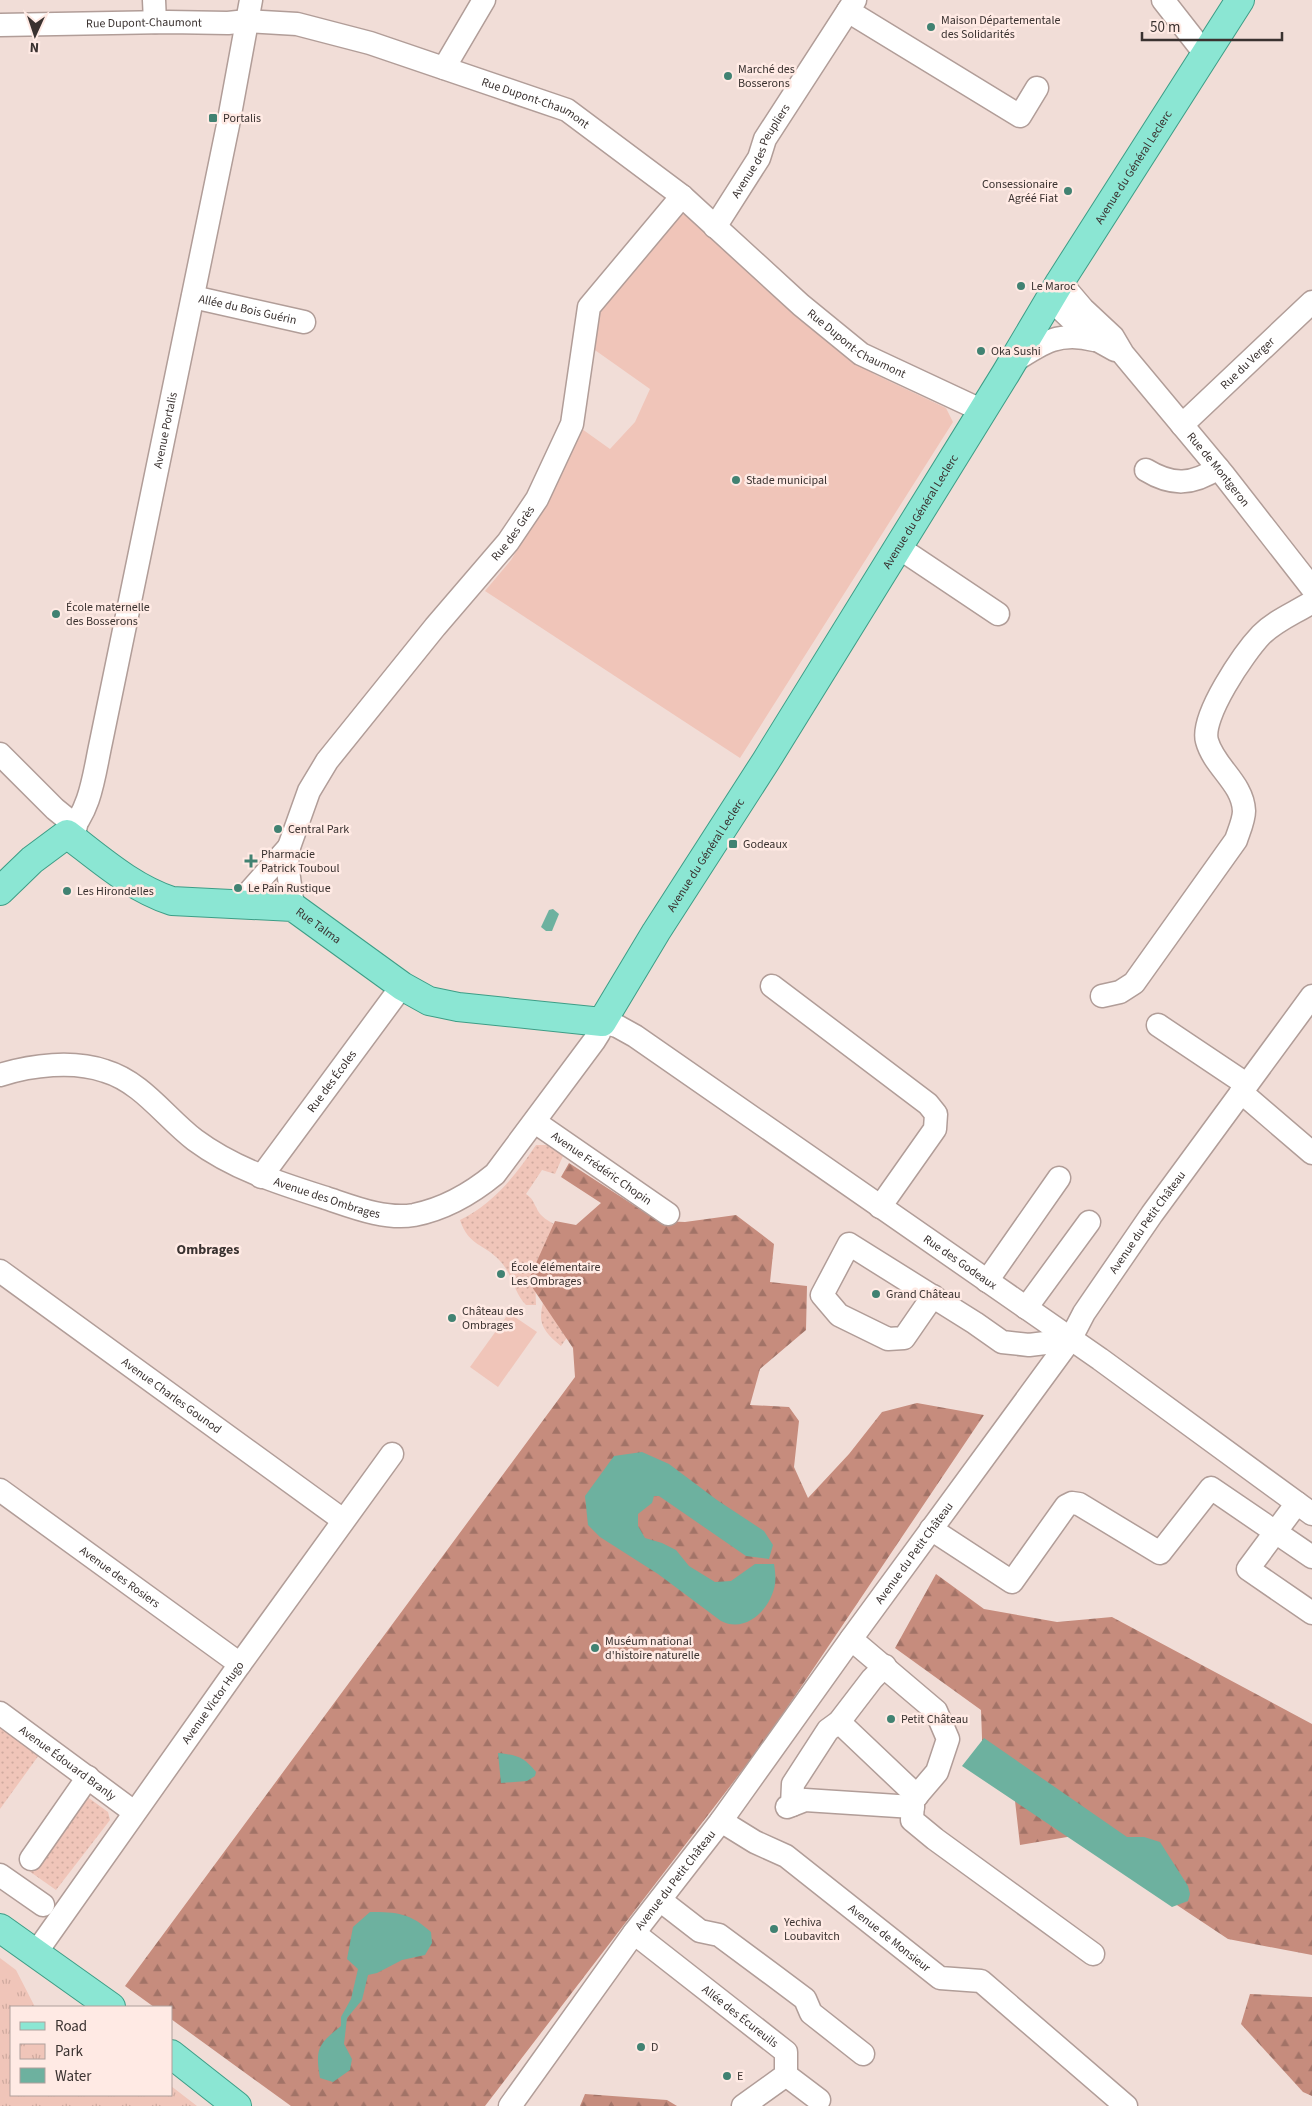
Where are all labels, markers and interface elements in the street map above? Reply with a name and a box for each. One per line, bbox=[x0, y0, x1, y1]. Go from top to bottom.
north arrow bbox=[10, 10, 60, 60]
scale bar bbox=[1142, 10, 1282, 42]
place label: Maison Départementale des Solidarités bbox=[941, 12, 1060, 43]
street label: Rue Dupont-Chaumont bbox=[86, 14, 202, 32]
text: 50 m bbox=[1150, 17, 1180, 38]
marker: Maison Départementale des Solidarités bbox=[925, 21, 937, 33]
text: N bbox=[29, 37, 40, 57]
place label: Marché des Bosserons bbox=[738, 61, 795, 92]
marker: Marché des Bosserons bbox=[722, 70, 734, 82]
street label: Rue Dupont-Chaumont bbox=[479, 74, 593, 133]
street label: Avenue des Peupliers bbox=[728, 101, 795, 202]
street label: Avenue du Général Leclerc bbox=[1091, 107, 1177, 228]
place label: Portalis bbox=[223, 110, 261, 127]
marker: Portalis bbox=[207, 112, 219, 124]
place label: Consessionaire Agréé Fiat bbox=[982, 176, 1058, 207]
marker: Consessionaire Agréé Fiat bbox=[1062, 185, 1074, 197]
place label: Le Maroc bbox=[1031, 278, 1076, 295]
marker: Le Maroc bbox=[1015, 280, 1027, 292]
street label: Allée du Bois Guérin bbox=[197, 290, 298, 329]
street label: Rue Dupont-Chaumont bbox=[803, 305, 909, 383]
street label: Rue du Verger bbox=[1217, 333, 1279, 394]
place label: Oka Sushi bbox=[991, 343, 1041, 360]
marker: Oka Sushi bbox=[975, 345, 987, 357]
street label: Avenue Portalis bbox=[150, 391, 182, 470]
street label: Rue de Montgeron bbox=[1183, 429, 1254, 511]
street label: Avenue du Général Leclerc bbox=[879, 451, 963, 572]
place label: Stade municipal bbox=[746, 472, 827, 489]
marker: Stade municipal bbox=[730, 474, 742, 486]
street label: Rue des Grès bbox=[487, 503, 539, 565]
place label: École maternelle des Bosserons bbox=[66, 599, 150, 630]
marker: École maternelle des Bosserons bbox=[50, 608, 62, 620]
street label: Avenue du Général Leclerc bbox=[663, 795, 749, 915]
place label: Central Park bbox=[288, 821, 349, 838]
marker: Central Park bbox=[272, 823, 284, 835]
place label: Godeaux bbox=[743, 836, 788, 853]
marker: Godeaux bbox=[727, 838, 739, 850]
place label: Pharmacie Patrick Touboul bbox=[261, 846, 340, 877]
marker: Pharmacie Patrick Touboul bbox=[245, 855, 257, 867]
place label: Le Pain Rustique bbox=[248, 880, 331, 897]
marker: Le Pain Rustique bbox=[232, 882, 244, 894]
place label: Les Hirondelles bbox=[77, 883, 154, 900]
marker: Les Hirondelles bbox=[61, 885, 73, 897]
street label: Rue Talma bbox=[292, 904, 344, 948]
street label: Rue des Écoles bbox=[303, 1047, 361, 1116]
street label: Avenue Frédéric Chopin bbox=[548, 1128, 655, 1209]
street label: Avenue du Petit Château bbox=[1105, 1168, 1190, 1277]
street label: Avenue des Ombrages bbox=[271, 1173, 382, 1223]
street label: Rue des Godeaux bbox=[920, 1231, 1001, 1294]
district label: Ombrages bbox=[177, 1240, 239, 1260]
place label: École élémentaire Les Ombrages bbox=[511, 1259, 601, 1290]
marker: École élémentaire Les Ombrages bbox=[495, 1268, 507, 1280]
place label: Grand Château bbox=[886, 1286, 960, 1303]
marker: Grand Château bbox=[870, 1288, 882, 1300]
place label: Château des Ombrages bbox=[462, 1303, 524, 1334]
marker: Château des Ombrages bbox=[446, 1312, 458, 1324]
street label: Avenue Charles Gounod bbox=[118, 1354, 225, 1438]
street label: Avenue du Petit Château bbox=[871, 1499, 957, 1608]
street label: Avenue des Rosiers bbox=[76, 1542, 163, 1612]
place label: Muséum national d'histoire naturelle bbox=[605, 1633, 700, 1664]
marker: Muséum national d'histoire naturelle bbox=[589, 1642, 601, 1654]
street label: Avenue Victor Hugo bbox=[178, 1658, 248, 1748]
place label: Petit Château bbox=[901, 1711, 968, 1728]
marker: Petit Château bbox=[885, 1713, 897, 1725]
street label: Avenue Édouard Branly bbox=[15, 1722, 120, 1805]
street label: Avenue du Petit Château bbox=[631, 1827, 720, 1934]
street label: Avenue de Monsieur bbox=[844, 1900, 935, 1977]
place label: Yechiva Loubavitch bbox=[783, 1914, 840, 1945]
marker: Yechiva Loubavitch bbox=[768, 1923, 780, 1935]
street label: Allée des Écureuils bbox=[698, 1981, 782, 2052]
legend bbox=[10, 2006, 172, 2096]
text: Road bbox=[55, 2016, 87, 2037]
place label: D bbox=[651, 2039, 658, 2056]
text: Park bbox=[55, 2041, 84, 2062]
marker: D bbox=[635, 2041, 647, 2053]
text: Water bbox=[55, 2066, 92, 2087]
place label: E bbox=[737, 2068, 743, 2085]
marker: E bbox=[721, 2070, 733, 2082]

